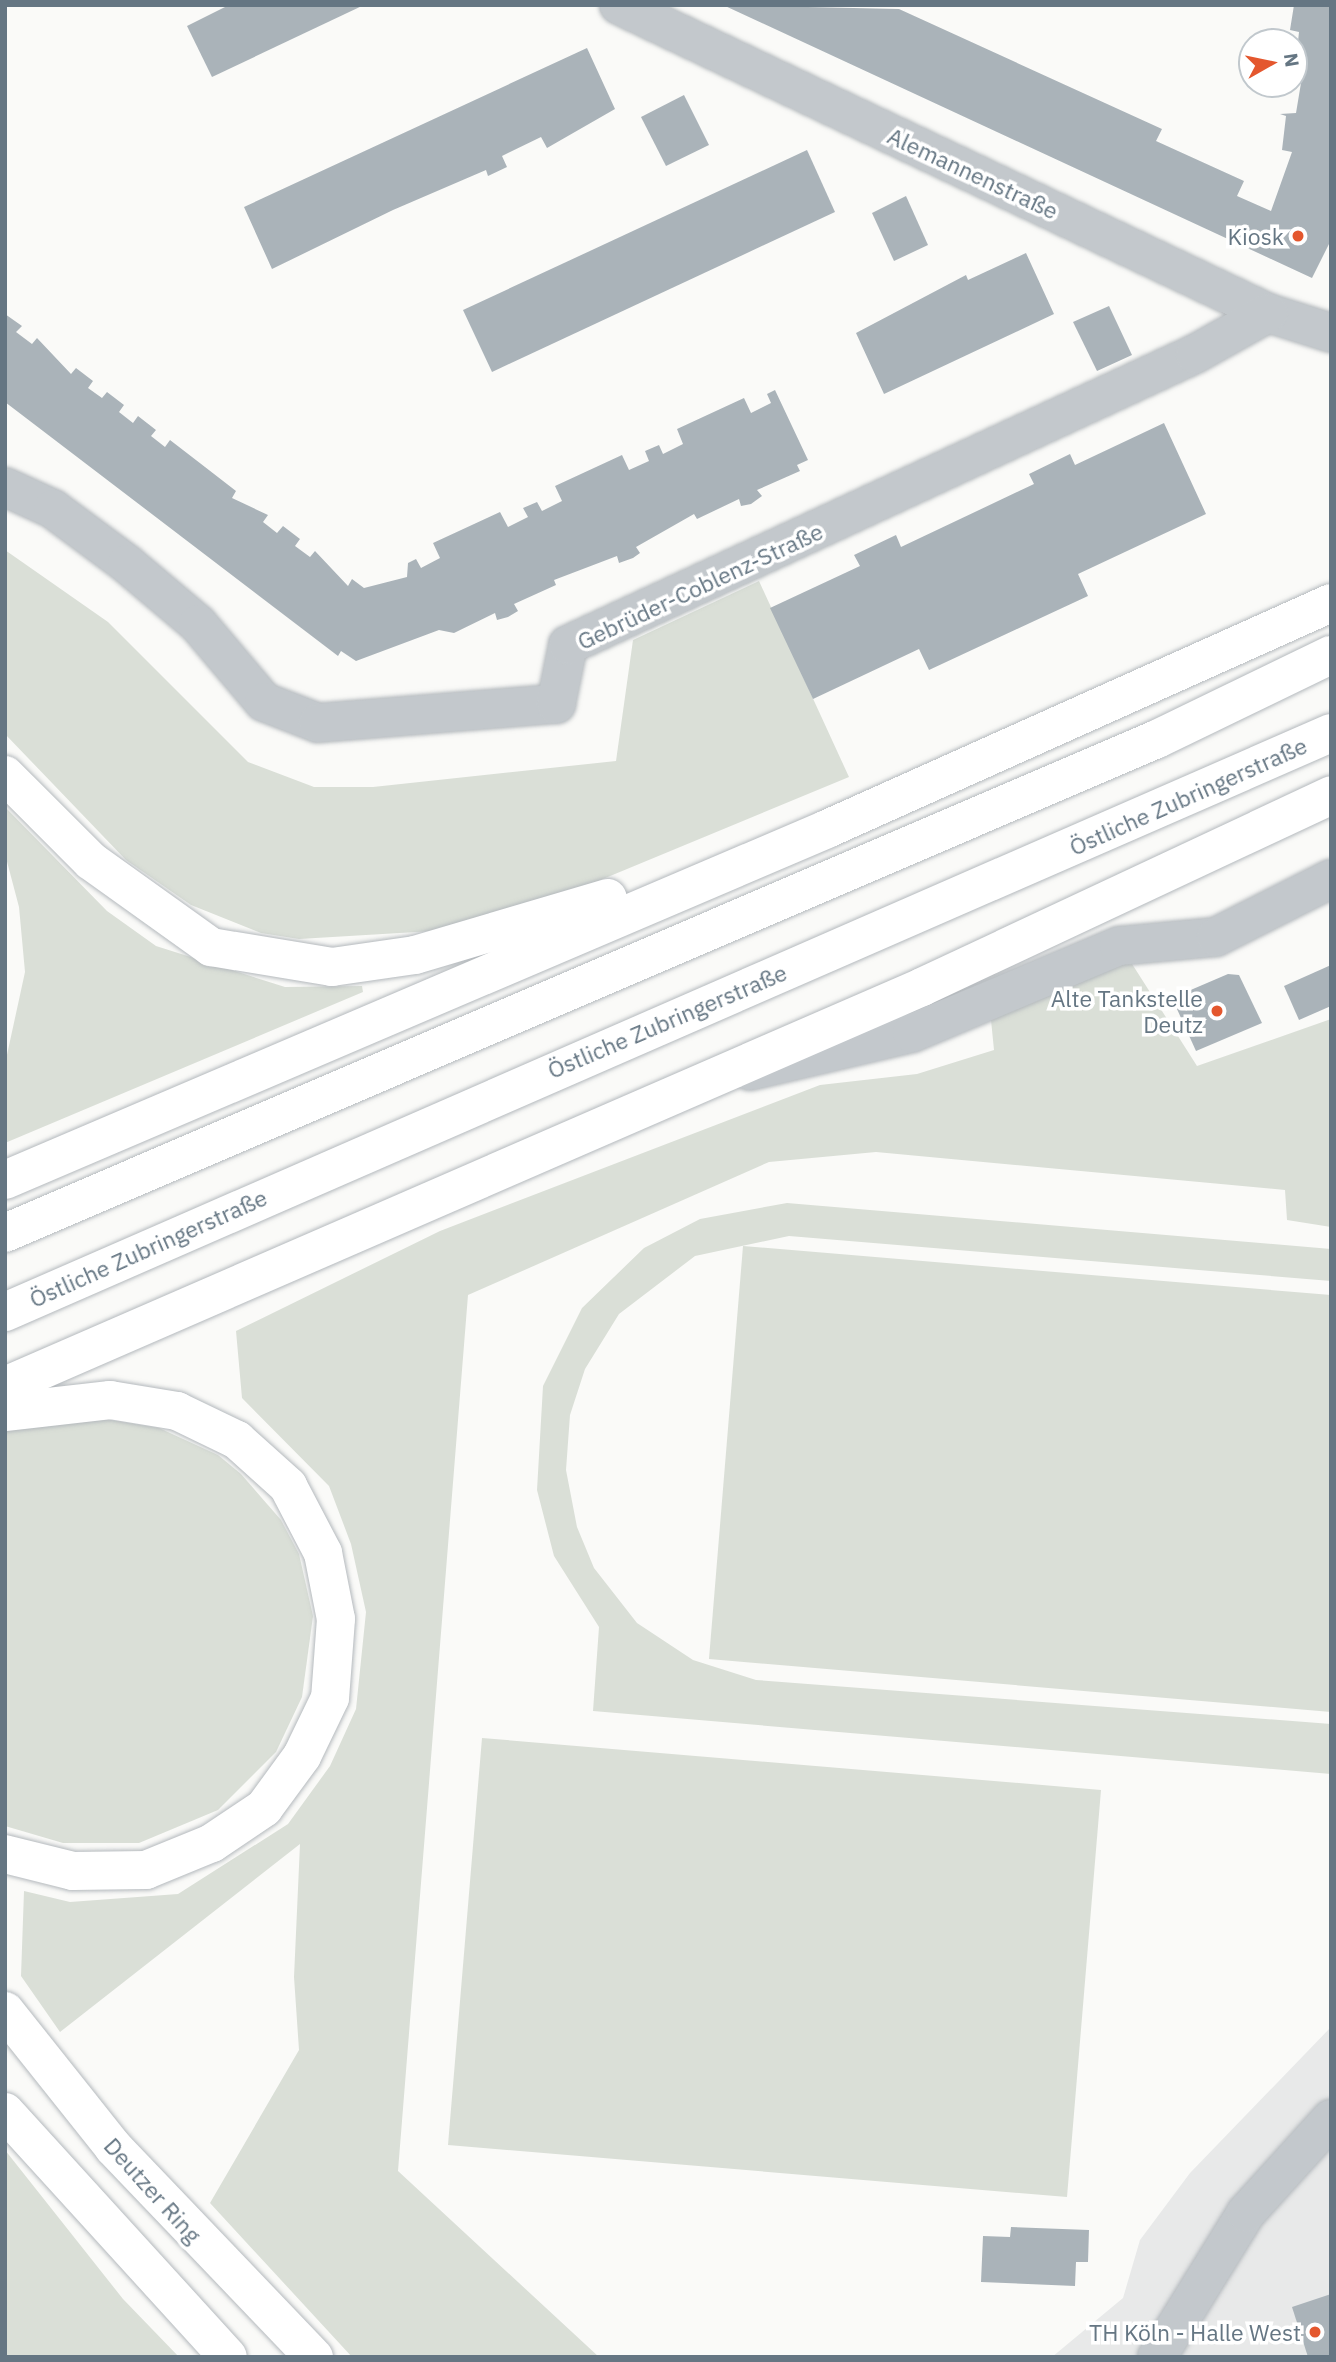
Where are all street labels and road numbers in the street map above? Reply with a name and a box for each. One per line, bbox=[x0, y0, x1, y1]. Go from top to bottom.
street label: Alemannenstraße bbox=[883, 121, 1063, 225]
street label: Gebrüder-Coblenz-Straße bbox=[573, 517, 827, 655]
street label: Östliche Zubringerstraße bbox=[1065, 731, 1311, 861]
street label: Östliche Zubringerstraße bbox=[543, 958, 791, 1084]
street label: Östliche Zubringerstraße bbox=[25, 1183, 271, 1313]
street label: Deutzer Ring bbox=[99, 2132, 207, 2248]

